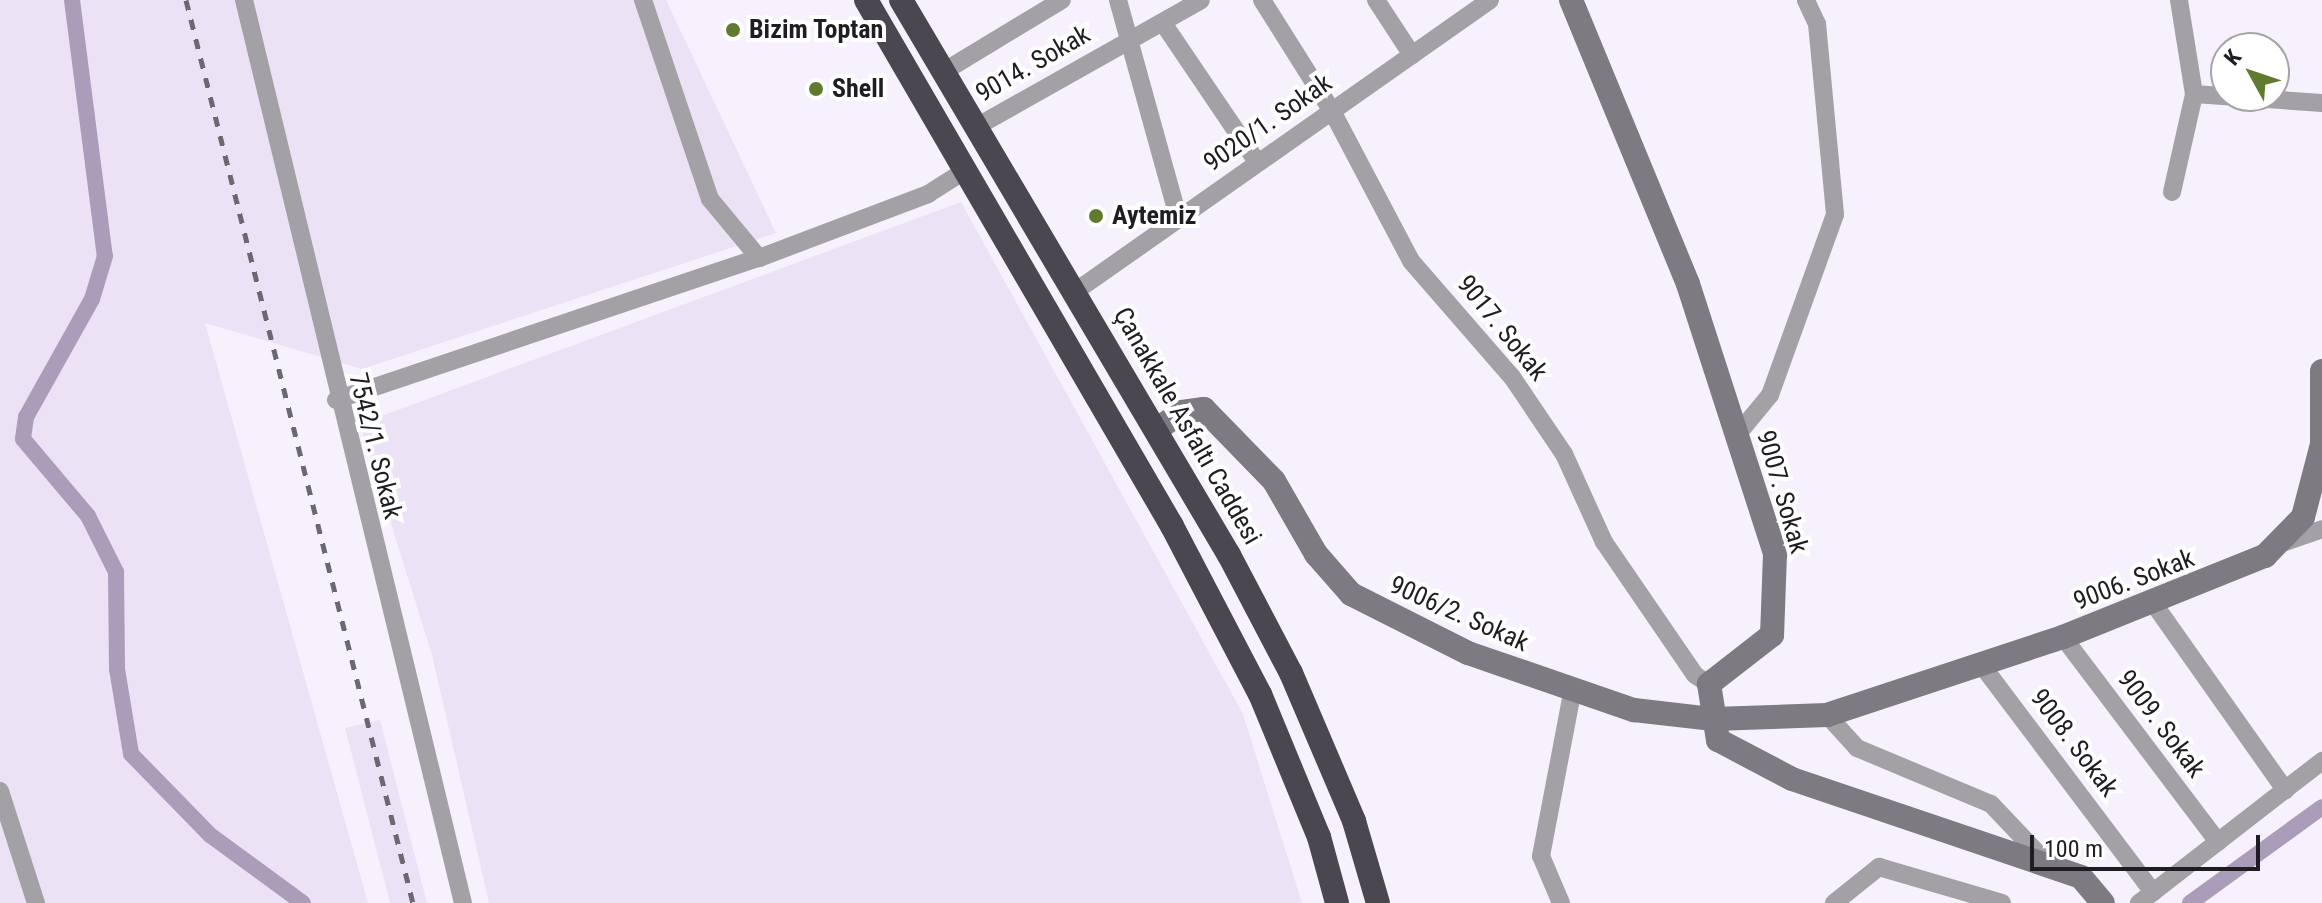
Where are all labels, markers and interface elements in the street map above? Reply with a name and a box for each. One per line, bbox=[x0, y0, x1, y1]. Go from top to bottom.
place label: Bizim Toptan bbox=[749, 14, 884, 46]
street label: 9014. Sokak bbox=[970, 19, 1096, 109]
marker: Bizim Toptan bbox=[724, 21, 742, 39]
north arrow bbox=[2210, 32, 2290, 112]
text: K bbox=[2219, 45, 2246, 70]
street label: 9020/1. Sokak bbox=[1198, 67, 1338, 179]
place label: Shell bbox=[832, 73, 884, 105]
marker: Shell bbox=[807, 80, 825, 98]
place label: Aytemiz bbox=[1112, 200, 1196, 232]
marker: Aytemiz bbox=[1087, 207, 1105, 225]
street label: 9017. Sokak bbox=[1450, 269, 1554, 387]
street label: Çanakkale Asfaltı Caddesi bbox=[1106, 302, 1268, 550]
street label: 7542/1. Sokak bbox=[342, 370, 408, 522]
street label: 9007. Sokak bbox=[1750, 427, 1814, 557]
street label: 9006. Sokak bbox=[2069, 543, 2199, 617]
street label: 9006/2. Sokak bbox=[1385, 569, 1533, 659]
street label: 9009. Sokak bbox=[2110, 664, 2212, 784]
street label: 9008. Sokak bbox=[2023, 683, 2125, 803]
scale bar bbox=[2034, 819, 2264, 869]
text: 100 m bbox=[2044, 835, 2103, 863]

